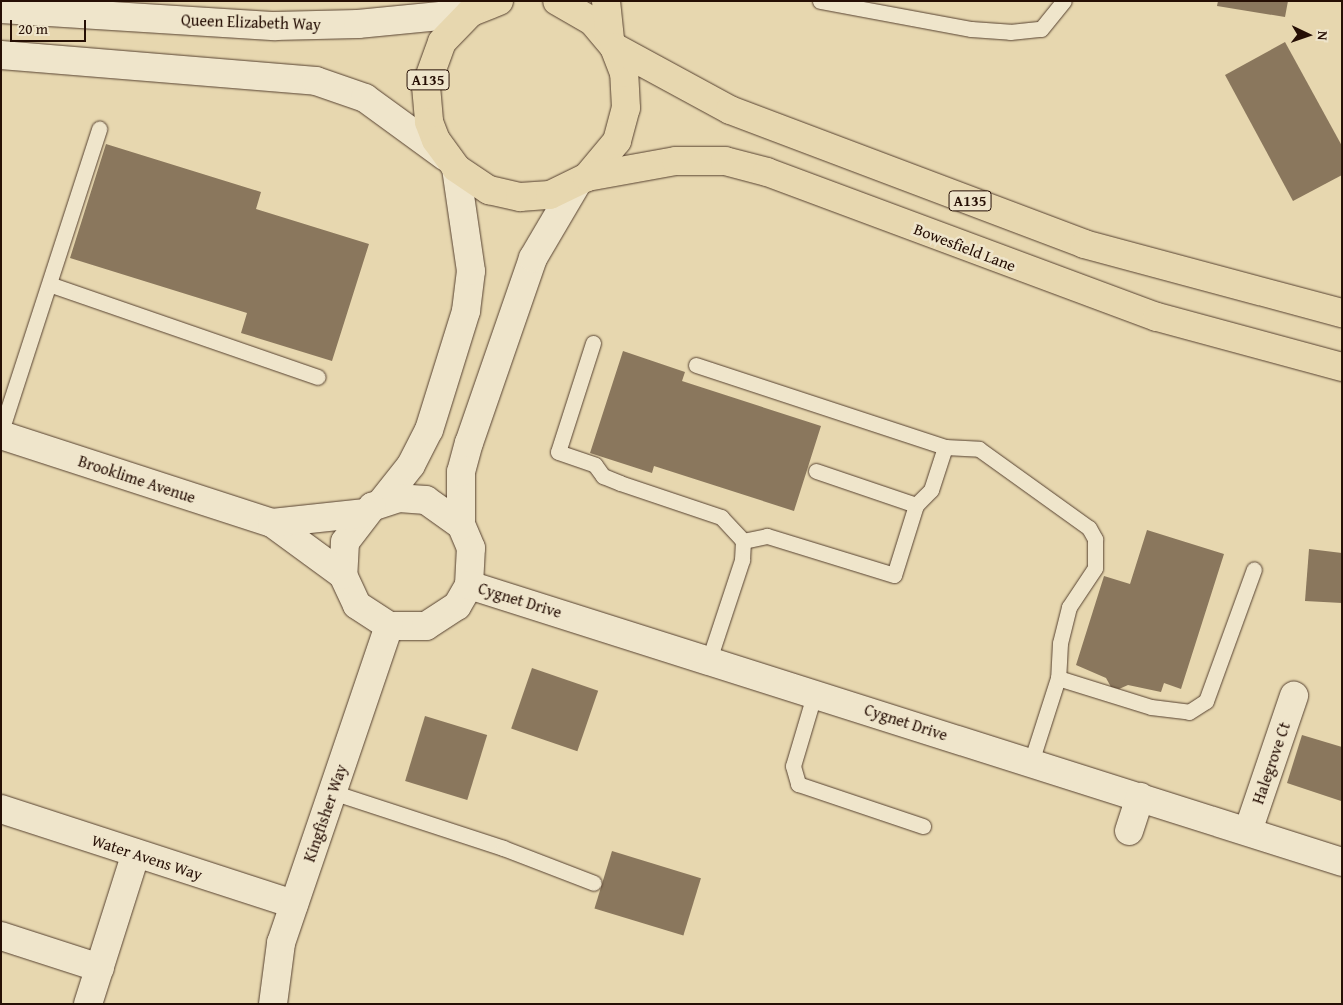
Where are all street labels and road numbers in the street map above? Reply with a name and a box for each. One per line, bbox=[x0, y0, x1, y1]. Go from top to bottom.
street label: Queen Elizabeth Way bbox=[181, 10, 321, 34]
road number: A135 bbox=[406, 68, 450, 92]
road number: A135 bbox=[948, 188, 992, 214]
street label: Bowesfield Lane bbox=[911, 219, 1019, 275]
street label: Brooklime Avenue bbox=[76, 451, 198, 507]
street label: Cygnet Drive bbox=[476, 578, 564, 622]
street label: Cygnet Drive bbox=[862, 700, 950, 744]
street label: Halegrove Ct bbox=[1248, 720, 1294, 806]
street label: Kingfisher Way bbox=[299, 762, 351, 864]
street label: Water Avens Way bbox=[89, 830, 205, 884]

